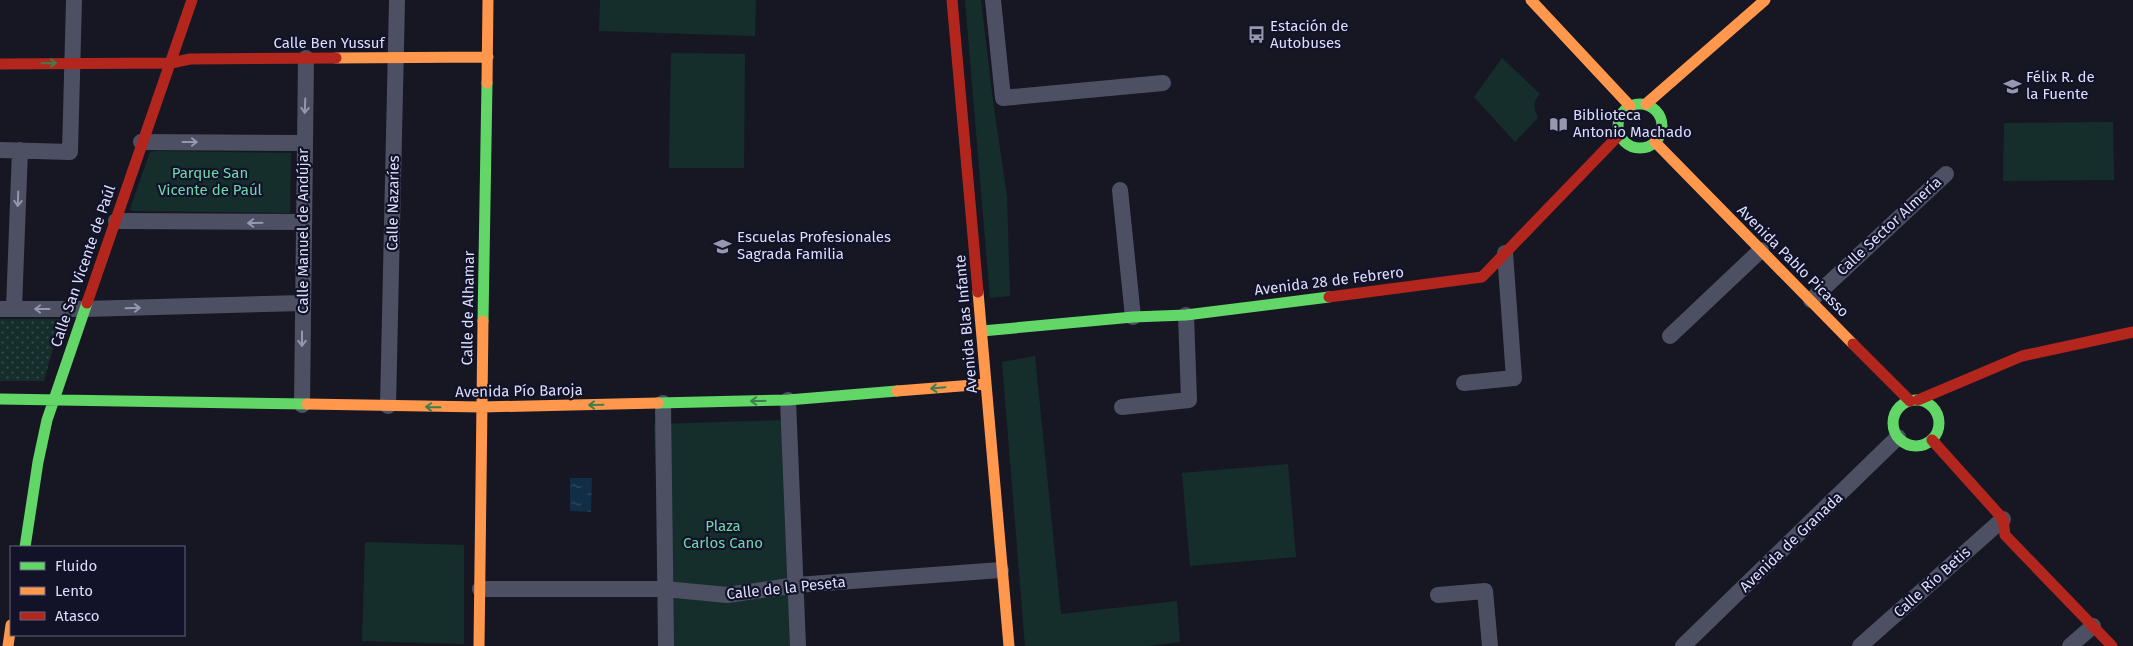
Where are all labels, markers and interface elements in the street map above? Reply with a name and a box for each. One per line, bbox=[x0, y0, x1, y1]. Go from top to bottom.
place label: Estación de Autobuses bbox=[1270, 17, 1349, 52]
bus stop icon: Estación de Autobuses bbox=[1246, 25, 1266, 45]
street label: Calle Ben Yussuf bbox=[273, 34, 385, 52]
one-way arrow bbox=[40, 59, 56, 68]
place label: Félix R. de la Fuente bbox=[2026, 68, 2095, 103]
school or university icon: Félix R. de la Fuente bbox=[2002, 76, 2022, 96]
one-way arrow bbox=[300, 98, 309, 114]
place label: Biblioteca Antonio Machado bbox=[1573, 106, 1692, 141]
library icon: Biblioteca Antonio Machado bbox=[1549, 114, 1569, 134]
one-way arrow bbox=[181, 137, 197, 147]
street label: Calle Manuel de Andújar bbox=[294, 148, 312, 314]
street label: Calle Nazaríes bbox=[383, 155, 403, 251]
park label: Parque San Vicente de Paúl bbox=[158, 164, 263, 199]
street label: Calle Sector Almería bbox=[1833, 173, 1945, 279]
street label: Calle San Vicente de Paúl bbox=[47, 182, 119, 349]
one-way arrow bbox=[14, 191, 23, 207]
street label: Avenida Pablo Picasso bbox=[1733, 201, 1853, 321]
one-way arrow bbox=[247, 218, 263, 228]
place label: Escuelas Profesionales Sagrada Familia bbox=[737, 228, 891, 263]
school or university icon: Escuelas Profesionales Sagrada Familia bbox=[713, 236, 733, 256]
street label: Calle de Alhamar bbox=[458, 250, 478, 366]
street label: Avenida Blas Infante bbox=[951, 254, 981, 394]
street label: Avenida 28 de Febrero bbox=[1253, 263, 1405, 299]
one-way arrow bbox=[125, 303, 141, 312]
one-way arrow bbox=[34, 304, 50, 314]
one-way arrow bbox=[297, 330, 307, 347]
street label: Avenida Pío Baroja bbox=[455, 381, 583, 401]
one-way arrow bbox=[930, 383, 946, 393]
one-way arrow bbox=[751, 396, 767, 405]
one-way arrow bbox=[588, 400, 604, 410]
one-way arrow bbox=[426, 402, 442, 412]
street label: Avenida de Granada bbox=[1736, 488, 1846, 596]
park label: Plaza Carlos Cano bbox=[683, 517, 763, 552]
street label: Calle Río Betis bbox=[1890, 543, 1974, 621]
legend bbox=[10, 546, 185, 636]
text: Fluido bbox=[55, 557, 97, 575]
street label: Calle de la Peseta bbox=[725, 573, 847, 603]
text: Lento bbox=[55, 582, 93, 600]
text: Atasco bbox=[55, 607, 100, 625]

